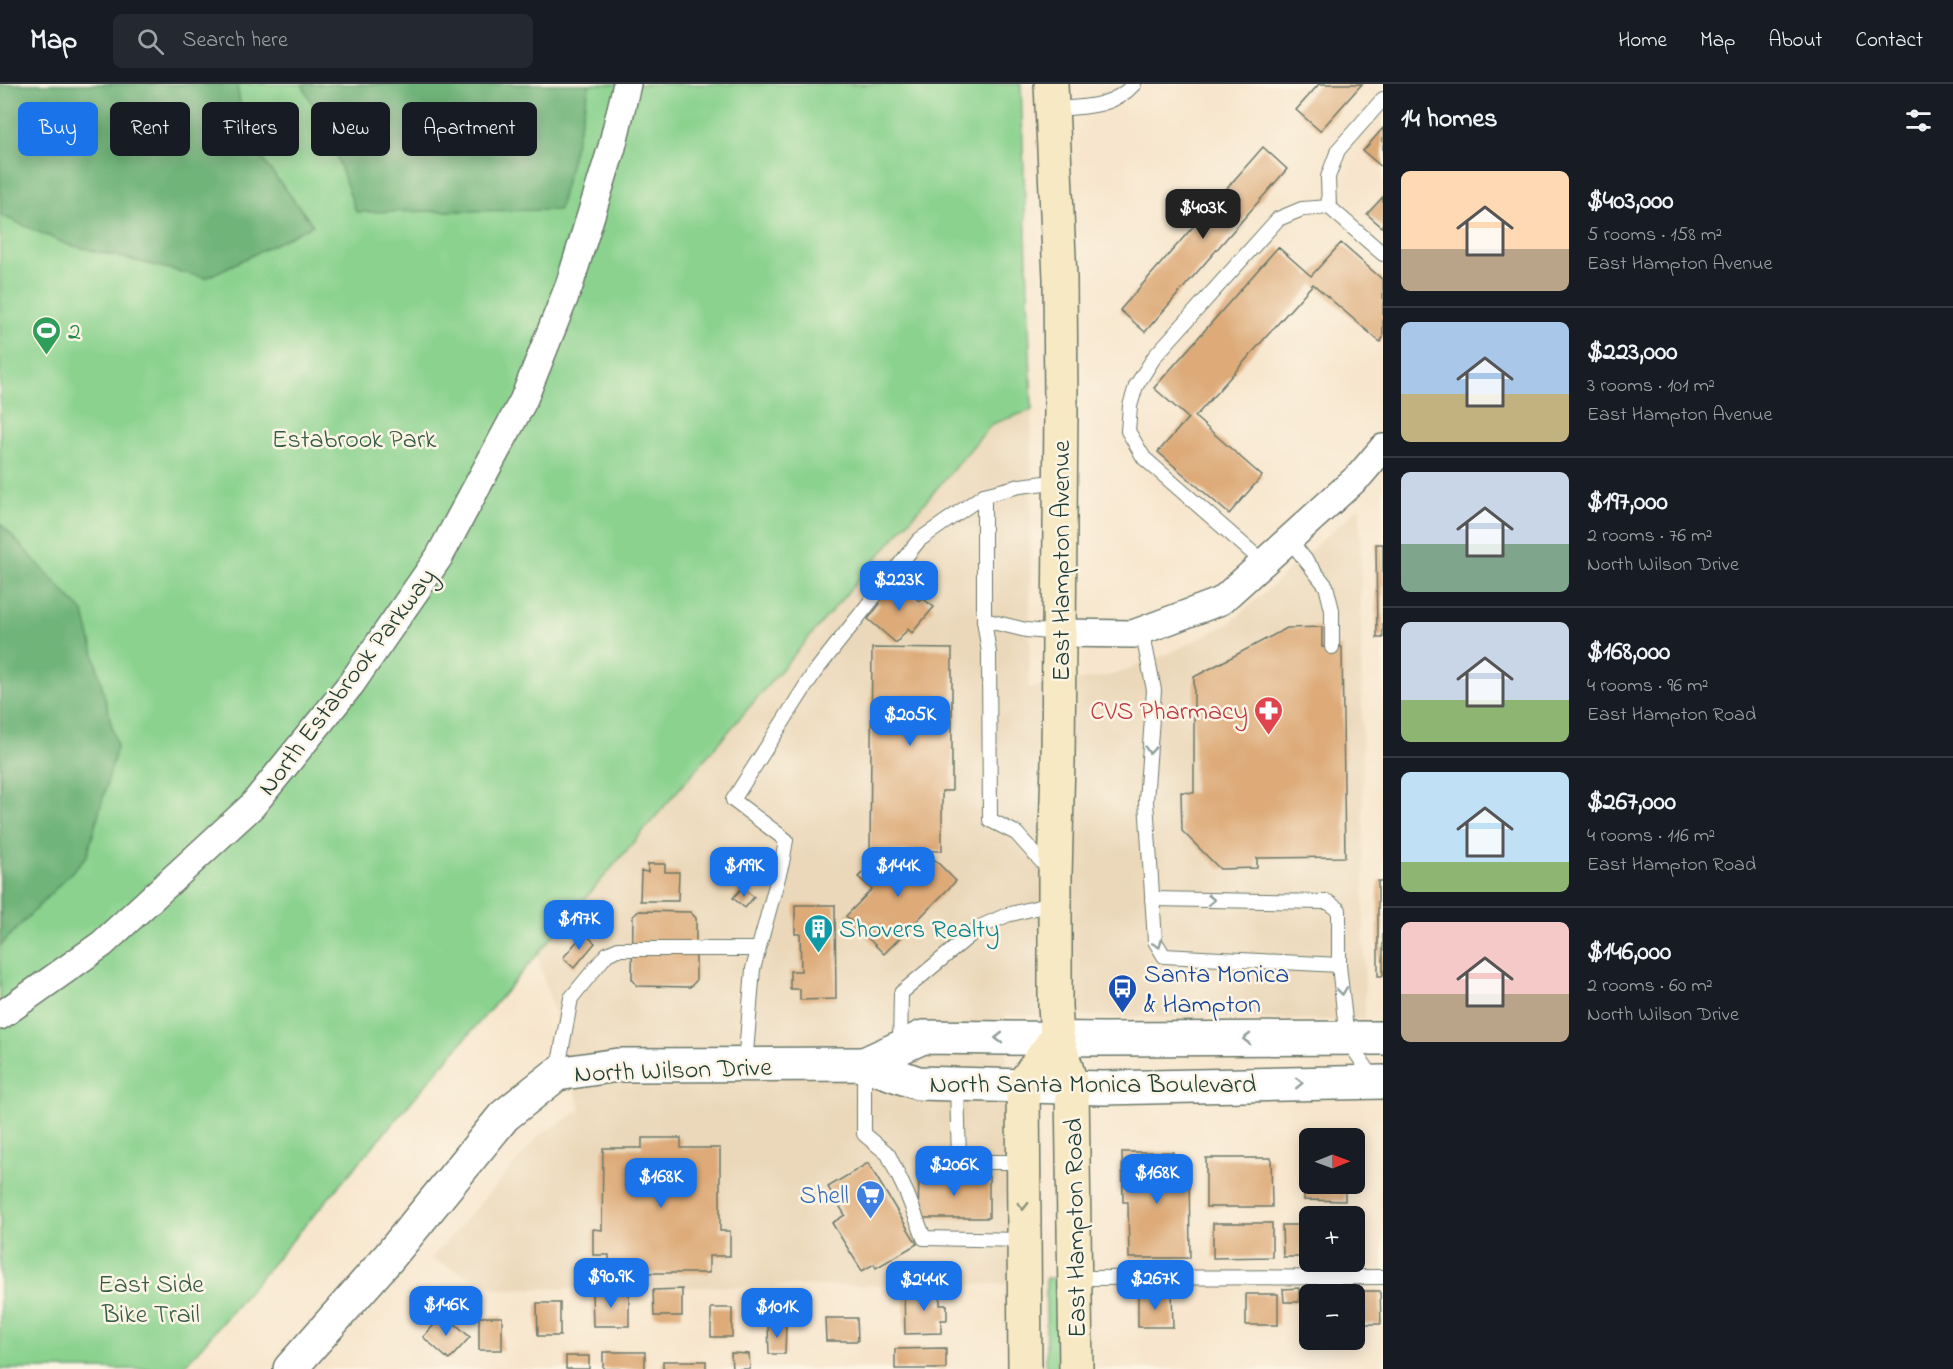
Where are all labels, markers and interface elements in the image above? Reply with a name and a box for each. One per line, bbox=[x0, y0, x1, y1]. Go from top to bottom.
search box bbox=[113, 14, 533, 68]
text: Map bbox=[30, 21, 77, 62]
icon: search bbox=[134, 25, 167, 58]
text: Search here bbox=[182, 25, 288, 57]
text: Home bbox=[1618, 26, 1667, 56]
text: Map bbox=[1700, 26, 1735, 56]
text: About bbox=[1768, 26, 1822, 56]
text: Contact bbox=[1855, 26, 1923, 56]
text: 14 homes bbox=[1401, 101, 1497, 139]
chip: Buy bbox=[18, 102, 98, 156]
chip: Rent bbox=[110, 102, 190, 156]
chip: Filters bbox=[202, 102, 299, 156]
chip: New bbox=[311, 102, 390, 156]
chip: Apartment bbox=[402, 102, 537, 156]
icon: filters bbox=[1902, 104, 1935, 137]
text: $403,000 bbox=[1587, 183, 1674, 221]
pin: $403K bbox=[1161, 189, 1245, 240]
text: $403K bbox=[1180, 194, 1226, 223]
icon: home bbox=[1449, 195, 1521, 267]
text: 5 rooms · 158 m² bbox=[1587, 221, 1722, 250]
text: East Hampton Avenue bbox=[1587, 250, 1772, 279]
sports icon: 2 bbox=[31, 314, 63, 356]
place label: 2 bbox=[68, 314, 81, 352]
text: $223,000 bbox=[1587, 334, 1677, 372]
icon: home bbox=[1449, 346, 1521, 418]
text: 3 rooms · 101 m² bbox=[1587, 372, 1715, 401]
text: East Hampton Avenue bbox=[1587, 401, 1772, 430]
park label: Estabrook Park bbox=[272, 422, 437, 460]
street label: East Hampton Avenue bbox=[1044, 440, 1082, 682]
text: $197,000 bbox=[1587, 484, 1668, 522]
icon: home bbox=[1449, 496, 1521, 568]
text: 2 rooms · 76 m² bbox=[1587, 522, 1712, 551]
text: North Wilson Drive bbox=[1587, 551, 1739, 580]
street label: North Estabrook Parkway bbox=[250, 561, 447, 805]
pin: $223K bbox=[857, 561, 941, 612]
text: $223K bbox=[874, 566, 924, 595]
text: $168,000 bbox=[1587, 634, 1670, 672]
icon: home bbox=[1449, 646, 1521, 718]
text: 4 rooms · 96 m² bbox=[1587, 672, 1708, 701]
place label: CVS Pharmacy bbox=[1090, 694, 1248, 732]
pharmacy icon: CVS Pharmacy bbox=[1253, 694, 1285, 736]
pin: $205K bbox=[868, 696, 952, 747]
text: $205K bbox=[884, 701, 936, 730]
text: East Hampton Road bbox=[1587, 701, 1756, 730]
one-way arrow bbox=[1143, 746, 1156, 755]
text: $267,000 bbox=[1587, 784, 1676, 822]
icon: home bbox=[1449, 796, 1521, 868]
text: 4 rooms · 116 m² bbox=[1587, 822, 1715, 851]
pin: $199K bbox=[702, 847, 786, 898]
pin: $144K bbox=[856, 847, 940, 898]
text: East Hampton Road bbox=[1587, 851, 1756, 880]
text: $199K bbox=[724, 852, 764, 881]
text: $144K bbox=[876, 852, 920, 881]
one-way arrow bbox=[1206, 894, 1215, 906]
pin: $197K bbox=[537, 900, 621, 951]
text: $197K bbox=[558, 905, 600, 934]
building icon: Shovers Realty bbox=[802, 912, 834, 954]
place label: Shovers Realty bbox=[839, 912, 999, 950]
text: $146,000 bbox=[1587, 934, 1671, 972]
one-way arrow bbox=[1151, 937, 1163, 948]
icon: home bbox=[1449, 946, 1521, 1018]
place label: Santa Monica & Hampton bbox=[1144, 957, 1289, 1025]
bus stop icon: Santa Monica & Hampton bbox=[1107, 972, 1139, 1014]
text: 2 rooms · 60 m² bbox=[1587, 972, 1713, 1001]
one-way arrow bbox=[1335, 986, 1348, 996]
text: North Wilson Drive bbox=[1587, 1001, 1739, 1030]
one-way arrow bbox=[994, 1032, 1003, 1044]
one-way arrow bbox=[1242, 1033, 1251, 1045]
street label: North Wilson Drive bbox=[574, 1050, 773, 1094]
street label: North Santa Monica Boulevard bbox=[929, 1067, 1257, 1105]
one-way arrow bbox=[1294, 1077, 1303, 1090]
street label: East Hampton Road bbox=[1056, 1117, 1098, 1338]
north arrow bbox=[1299, 1128, 1365, 1194]
map controls bbox=[1299, 1128, 1365, 1350]
pin: $206K bbox=[912, 1146, 996, 1197]
text: $206K bbox=[929, 1151, 979, 1180]
pin: $168K bbox=[1115, 1154, 1199, 1205]
pin: $168K bbox=[619, 1158, 703, 1209]
text: $168K bbox=[1135, 1159, 1179, 1188]
text: $168K bbox=[639, 1163, 683, 1192]
place label: Shell bbox=[800, 1178, 849, 1216]
supermarket icon: Shell bbox=[854, 1178, 886, 1220]
one-way arrow bbox=[1017, 1201, 1029, 1210]
button: + bbox=[1299, 1206, 1365, 1272]
pin: $90.9K bbox=[562, 1258, 660, 1309]
pin: $267K bbox=[1113, 1260, 1197, 1311]
pin: $244K bbox=[882, 1261, 966, 1312]
text: $90.9K bbox=[588, 1263, 634, 1292]
text: $267K bbox=[1131, 1265, 1179, 1294]
text: $244K bbox=[900, 1266, 948, 1295]
park label: East Side Bike Trail bbox=[98, 1267, 204, 1335]
button: − bbox=[1299, 1284, 1365, 1350]
pin: $146K bbox=[404, 1286, 488, 1337]
pin: $101K bbox=[735, 1288, 819, 1339]
text: $146K bbox=[423, 1291, 469, 1320]
text: $101K bbox=[755, 1293, 799, 1322]

